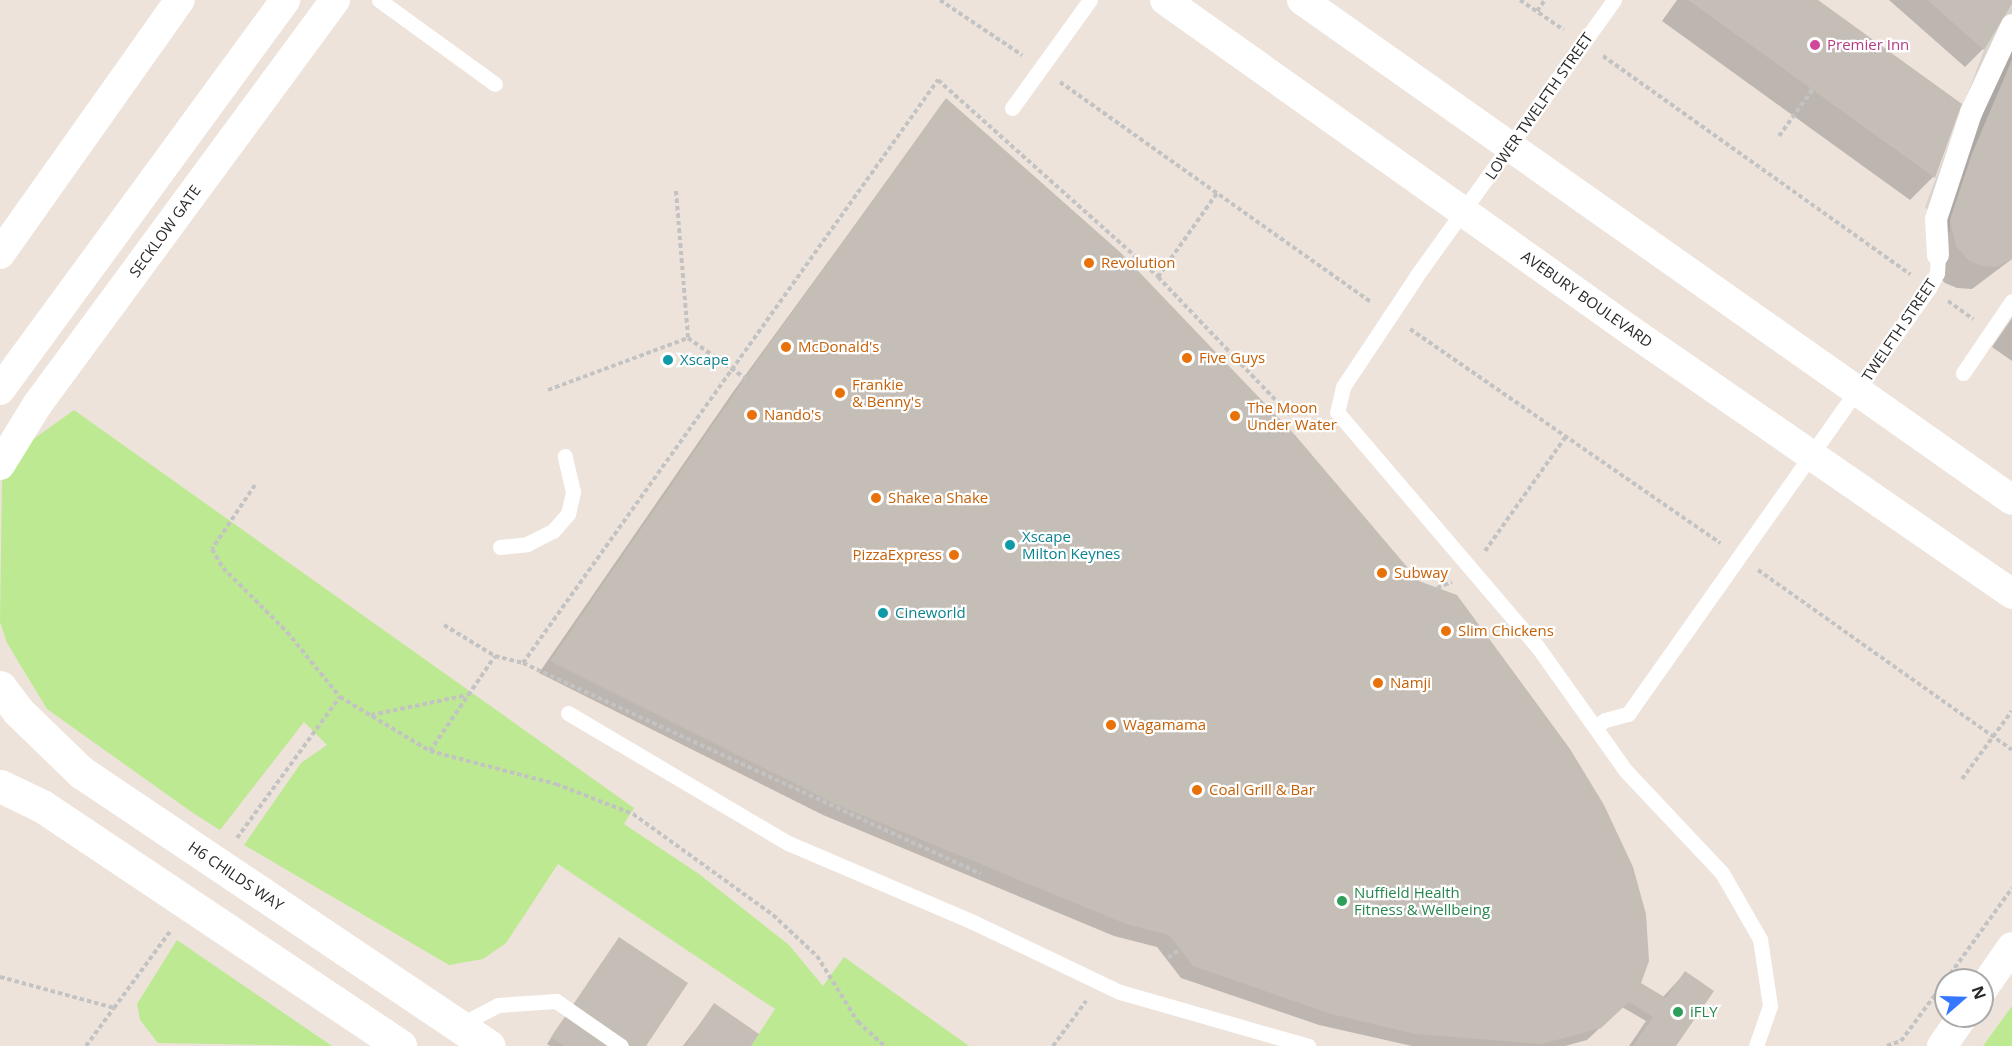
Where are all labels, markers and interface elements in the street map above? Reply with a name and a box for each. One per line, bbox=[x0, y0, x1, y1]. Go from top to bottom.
street label: LOWER TWELFTH STREET bbox=[1482, 29, 1596, 183]
place label: Premier Inn bbox=[1827, 36, 1909, 54]
marker: Premier Inn bbox=[1808, 38, 1822, 52]
street label: SECKLOW GATE bbox=[126, 181, 204, 281]
street label: AVEBURY BOULEVARD bbox=[1518, 247, 1656, 351]
place label: Revolution bbox=[1101, 254, 1176, 272]
marker: Revolution bbox=[1082, 256, 1096, 270]
street label: TWELFTH STREET bbox=[1858, 275, 1940, 385]
place label: McDonald's bbox=[798, 338, 880, 356]
marker: McDonald's bbox=[779, 340, 793, 354]
place label: Five Guys bbox=[1199, 349, 1265, 367]
place label: Xscape bbox=[680, 351, 729, 369]
marker: Five Guys bbox=[1180, 351, 1194, 365]
marker: Xscape bbox=[661, 353, 675, 367]
place label: Frankie & Benny's bbox=[852, 375, 921, 410]
marker: Frankie & Benny's bbox=[833, 386, 847, 400]
place label: The Moon Under Water bbox=[1247, 398, 1337, 433]
place label: Nando's bbox=[764, 406, 821, 424]
marker: Nando's bbox=[745, 408, 759, 422]
marker: The Moon Under Water bbox=[1228, 409, 1242, 423]
place label: Shake a Shake bbox=[888, 489, 988, 507]
marker: Shake a Shake bbox=[869, 491, 883, 505]
place label: Xscape Milton Keynes bbox=[1022, 527, 1120, 562]
marker: Xscape Milton Keynes bbox=[1003, 538, 1017, 552]
place label: PizzaExpress bbox=[853, 546, 942, 564]
marker: PizzaExpress bbox=[947, 548, 961, 562]
place label: Subway bbox=[1394, 564, 1448, 582]
marker: Subway bbox=[1375, 566, 1389, 580]
place label: Cineworld bbox=[895, 604, 966, 622]
marker: Cineworld bbox=[876, 606, 890, 620]
place label: Slim Chickens bbox=[1458, 622, 1554, 640]
marker: Slim Chickens bbox=[1439, 624, 1453, 638]
place label: Namji bbox=[1390, 674, 1431, 692]
marker: Namji bbox=[1371, 676, 1385, 690]
place label: Wagamama bbox=[1123, 716, 1206, 734]
marker: Wagamama bbox=[1104, 718, 1118, 732]
place label: Coal Grill & Bar bbox=[1209, 781, 1315, 799]
marker: Coal Grill & Bar bbox=[1190, 783, 1204, 797]
street label: H6 CHILDS WAY bbox=[185, 838, 287, 914]
place label: Nuffield Health Fitness & Wellbeing bbox=[1354, 883, 1490, 918]
marker: Nuffield Health Fitness & Wellbeing bbox=[1335, 894, 1349, 908]
north arrow bbox=[1934, 968, 1994, 1028]
text: N bbox=[1966, 983, 1992, 1002]
place label: iFLY bbox=[1690, 1003, 1718, 1021]
marker: iFLY bbox=[1671, 1005, 1685, 1019]

